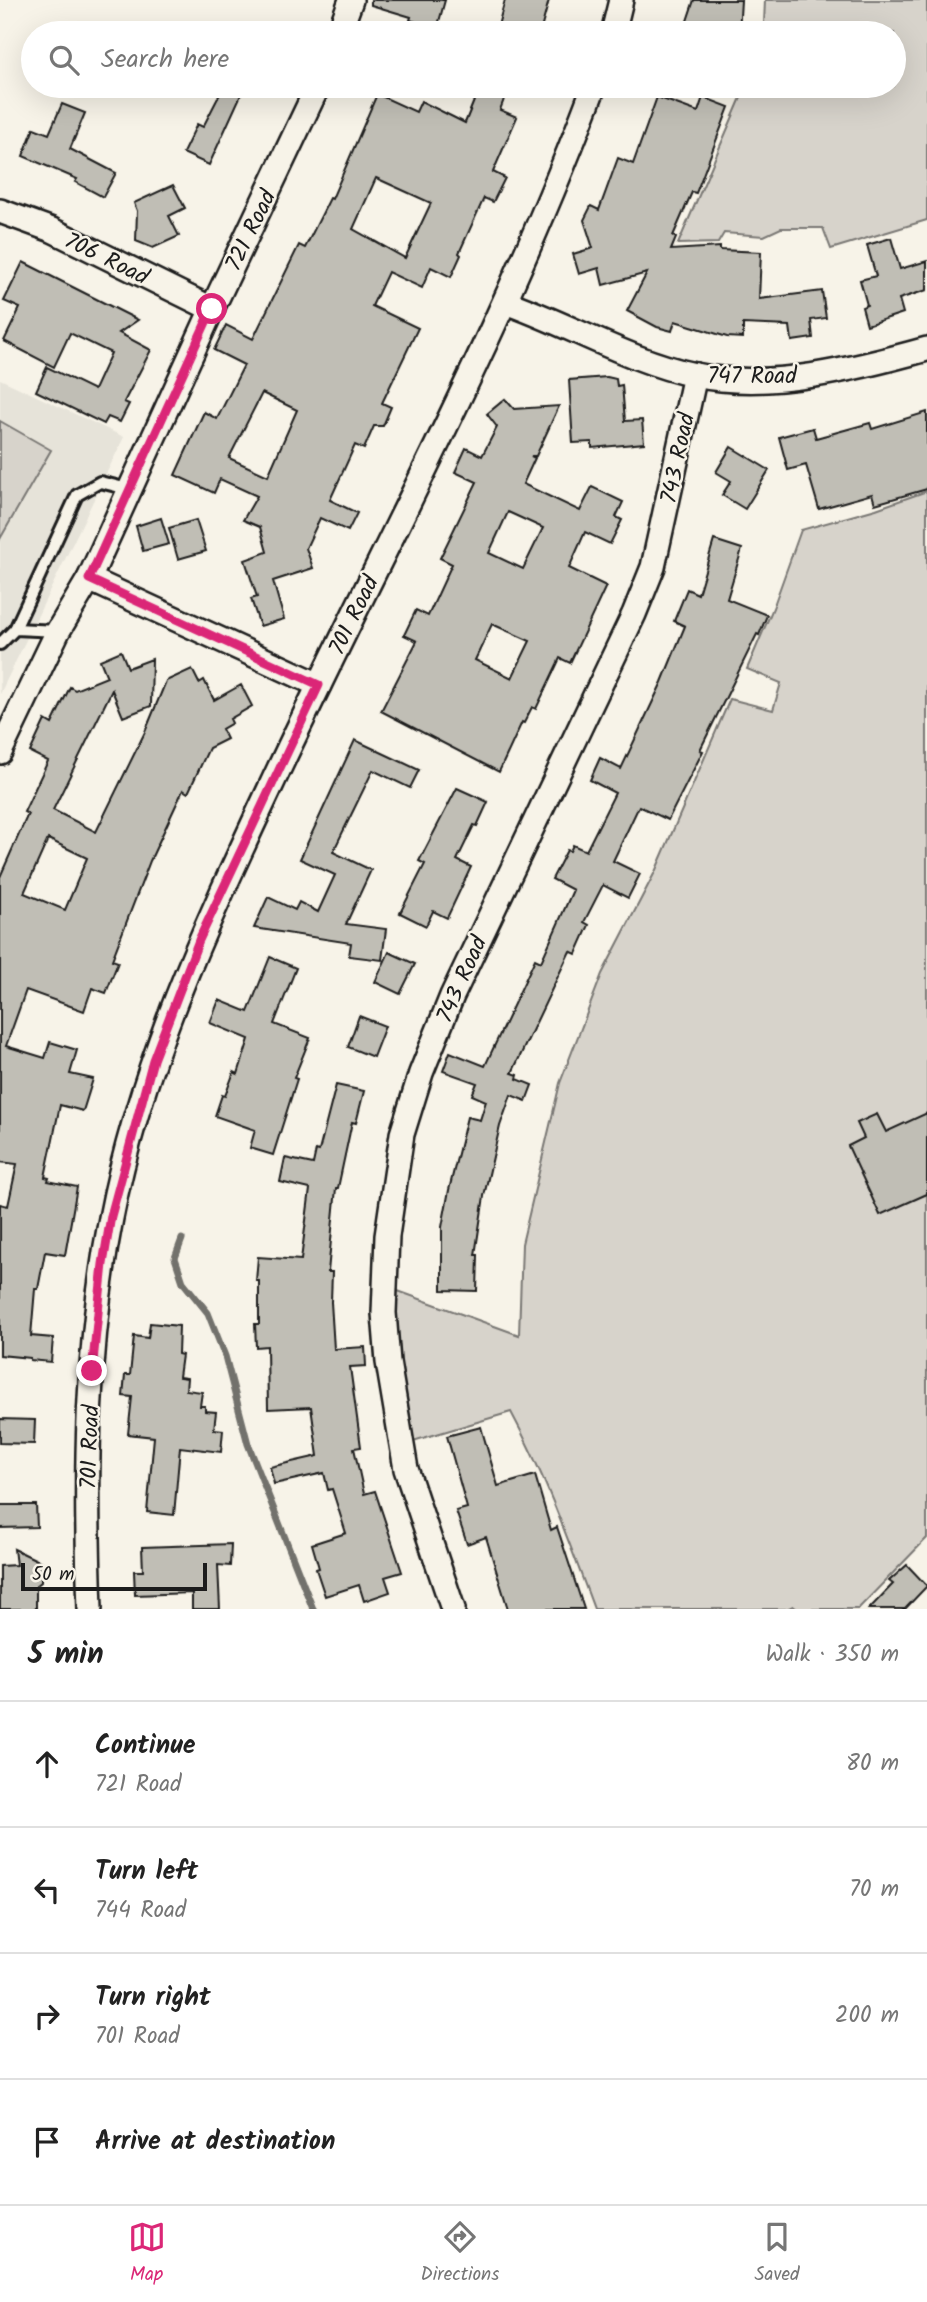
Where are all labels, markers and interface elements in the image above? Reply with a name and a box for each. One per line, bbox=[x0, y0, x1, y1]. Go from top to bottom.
search box bbox=[21, 21, 906, 98]
text: Search here bbox=[101, 39, 229, 81]
icon: search bbox=[45, 41, 83, 79]
street label: 721 Road bbox=[217, 184, 287, 278]
street label: 706 Road bbox=[58, 224, 155, 296]
route start bbox=[196, 293, 227, 324]
street label: 747 Road bbox=[707, 359, 797, 395]
street label: 743 Road bbox=[652, 409, 706, 507]
street label: 701 Road bbox=[320, 569, 390, 662]
street label: 743 Road bbox=[428, 930, 498, 1029]
route end bbox=[76, 1355, 107, 1386]
street label: 701 Road bbox=[72, 1404, 110, 1490]
scale bar bbox=[21, 1560, 206, 1592]
text: 50 m bbox=[32, 1560, 74, 1590]
text: 5 min bbox=[28, 1631, 104, 1679]
text: Walk · 350 m bbox=[765, 1637, 899, 1673]
text: Continue bbox=[95, 1725, 196, 1767]
icon: ahead bbox=[28, 1745, 66, 1783]
text: 80 m bbox=[846, 1746, 899, 1782]
text: 721 Road bbox=[95, 1767, 182, 1803]
text: Turn left bbox=[95, 1851, 198, 1893]
icon: left bbox=[28, 1871, 66, 1909]
text: 70 m bbox=[849, 1872, 899, 1908]
text: 744 Road bbox=[95, 1893, 186, 1929]
text: Turn right bbox=[95, 1977, 211, 2019]
icon: right bbox=[28, 1997, 66, 2035]
text: 200 m bbox=[835, 1998, 899, 2034]
text: 701 Road bbox=[95, 2019, 180, 2055]
text: Arrive at destination bbox=[95, 2121, 335, 2163]
icon: arrive bbox=[28, 2123, 66, 2161]
tab: Map bbox=[128, 2218, 166, 2290]
tab: Directions bbox=[421, 2218, 499, 2290]
tab: Saved bbox=[754, 2218, 799, 2290]

